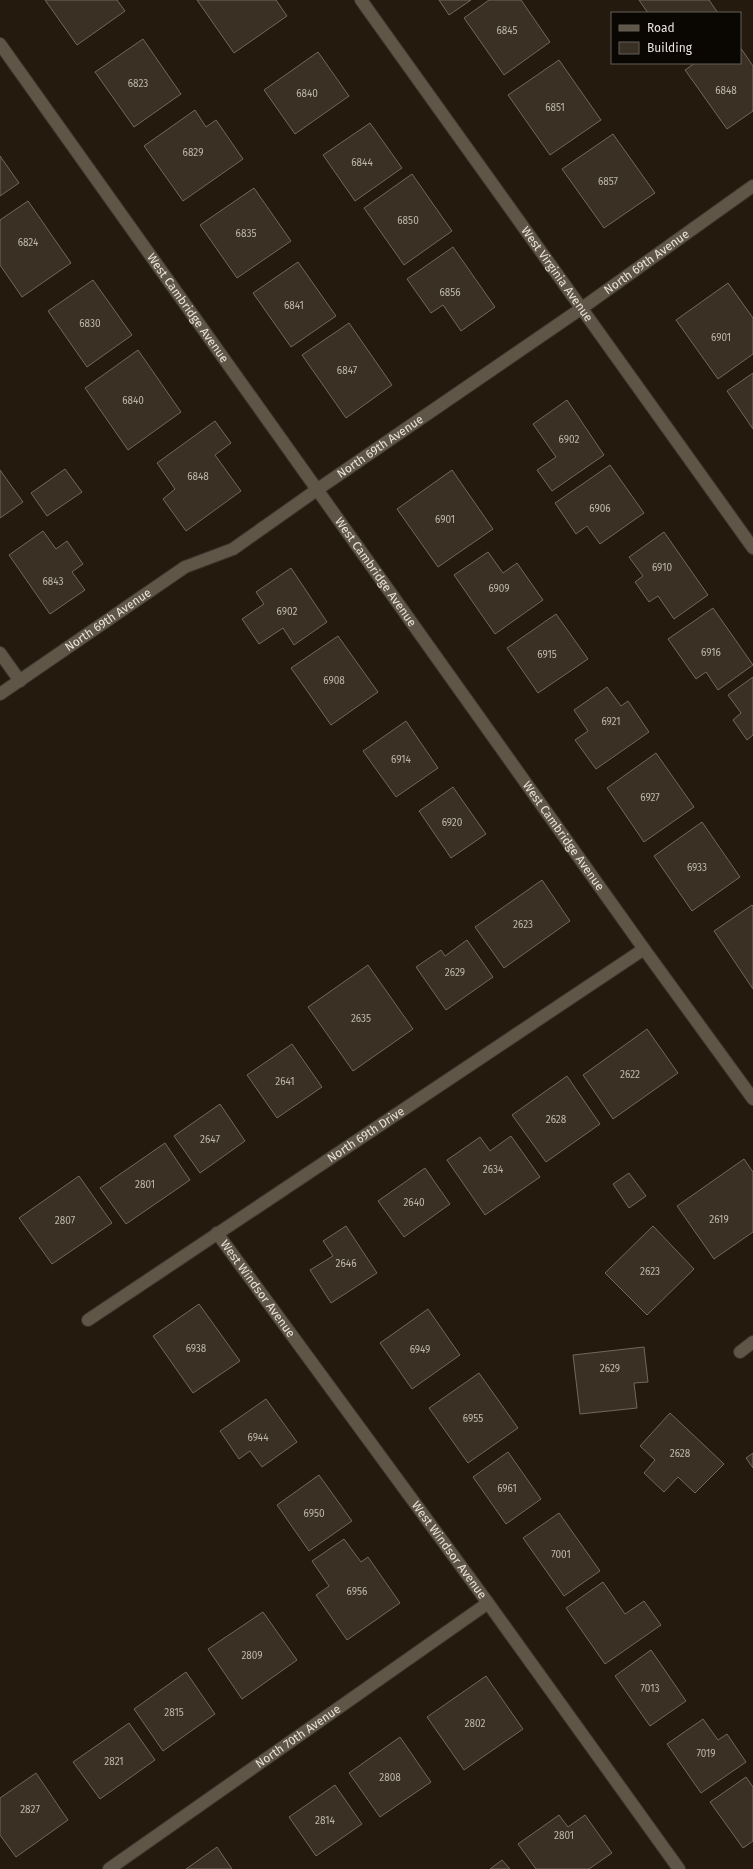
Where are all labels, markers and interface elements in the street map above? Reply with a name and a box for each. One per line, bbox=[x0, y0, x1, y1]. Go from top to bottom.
legend bbox=[611, 12, 741, 64]
text: Road bbox=[647, 21, 675, 35]
house number: 6845 bbox=[496, 25, 518, 37]
text: Building bbox=[647, 41, 693, 55]
house number: 6823 bbox=[128, 78, 148, 90]
house number: 6848 bbox=[715, 85, 737, 97]
house number: 6840 bbox=[296, 88, 318, 100]
house number: 6851 bbox=[545, 102, 565, 114]
house number: 6829 bbox=[183, 147, 203, 159]
house number: 6844 bbox=[351, 157, 373, 169]
house number: 6857 bbox=[598, 176, 619, 188]
house number: 6850 bbox=[397, 215, 419, 227]
street label: West Virginia Avenue bbox=[518, 224, 596, 324]
street label: North 69th Avenue bbox=[601, 227, 692, 297]
house number: 6835 bbox=[236, 228, 256, 240]
house number: 6824 bbox=[18, 237, 39, 249]
street label: West Cambridge Avenue bbox=[144, 251, 232, 365]
house number: 6856 bbox=[439, 287, 461, 299]
house number: 6841 bbox=[284, 300, 304, 312]
house number: 6830 bbox=[79, 318, 101, 330]
house number: 6901 bbox=[711, 332, 731, 344]
house number: 6847 bbox=[337, 365, 358, 377]
house number: 6840 bbox=[122, 395, 144, 407]
street label: North 69th Avenue bbox=[334, 412, 426, 481]
house number: 6902 bbox=[559, 434, 579, 446]
house number: 6848 bbox=[187, 471, 209, 483]
house number: 6906 bbox=[589, 503, 611, 515]
house number: 6901 bbox=[435, 514, 455, 526]
street label: West Cambridge Avenue bbox=[332, 515, 419, 629]
house number: 6910 bbox=[652, 562, 672, 574]
house number: 6843 bbox=[43, 576, 63, 588]
house number: 6909 bbox=[488, 583, 510, 595]
street label: North 69th Avenue bbox=[62, 585, 154, 654]
house number: 6902 bbox=[277, 606, 297, 618]
house number: 6916 bbox=[701, 647, 721, 659]
house number: 6915 bbox=[537, 649, 557, 661]
house number: 6908 bbox=[323, 675, 345, 687]
house number: 6921 bbox=[601, 716, 621, 728]
house number: 6914 bbox=[391, 754, 412, 766]
street label: West Cambridge Avenue bbox=[520, 779, 607, 893]
house number: 6927 bbox=[640, 792, 660, 804]
house number: 6920 bbox=[442, 817, 463, 829]
house number: 6933 bbox=[687, 862, 707, 874]
house number: 2623 bbox=[513, 919, 533, 931]
house number: 2629 bbox=[445, 967, 465, 979]
house number: 2635 bbox=[351, 1013, 371, 1025]
house number: 2622 bbox=[620, 1069, 640, 1081]
house number: 2641 bbox=[275, 1076, 295, 1088]
street label: North 69th Drive bbox=[325, 1104, 407, 1165]
house number: 2628 bbox=[546, 1114, 567, 1126]
house number: 2647 bbox=[200, 1134, 220, 1146]
house number: 2634 bbox=[483, 1164, 504, 1176]
house number: 2801 bbox=[135, 1179, 155, 1191]
house number: 2640 bbox=[403, 1197, 425, 1209]
house number: 2619 bbox=[709, 1214, 729, 1226]
house number: 2807 bbox=[55, 1215, 76, 1227]
street label: West Windsor Avenue bbox=[217, 1237, 298, 1340]
house number: 2646 bbox=[336, 1258, 356, 1270]
house number: 2623 bbox=[640, 1266, 660, 1278]
house number: 6938 bbox=[186, 1343, 207, 1355]
house number: 6949 bbox=[410, 1344, 430, 1356]
house number: 2629 bbox=[600, 1363, 620, 1375]
house number: 6955 bbox=[463, 1413, 483, 1425]
house number: 6944 bbox=[248, 1432, 269, 1444]
house number: 2628 bbox=[670, 1448, 691, 1460]
house number: 6961 bbox=[497, 1483, 517, 1495]
street label: West Windsor Avenue bbox=[409, 1499, 490, 1602]
house number: 6950 bbox=[303, 1508, 325, 1520]
house number: 7001 bbox=[551, 1549, 571, 1561]
house number: 6956 bbox=[347, 1586, 367, 1598]
house number: 2809 bbox=[241, 1650, 263, 1662]
house number: 7013 bbox=[641, 1683, 659, 1695]
street label: North 70th Avenue bbox=[253, 1702, 343, 1771]
house number: 2815 bbox=[164, 1707, 184, 1719]
house number: 2802 bbox=[465, 1718, 485, 1730]
house number: 7019 bbox=[696, 1748, 716, 1760]
house number: 2821 bbox=[104, 1756, 124, 1768]
house number: 2808 bbox=[379, 1772, 401, 1784]
house number: 2827 bbox=[20, 1804, 40, 1816]
house number: 2814 bbox=[315, 1815, 336, 1827]
house number: 2801 bbox=[554, 1830, 574, 1842]

